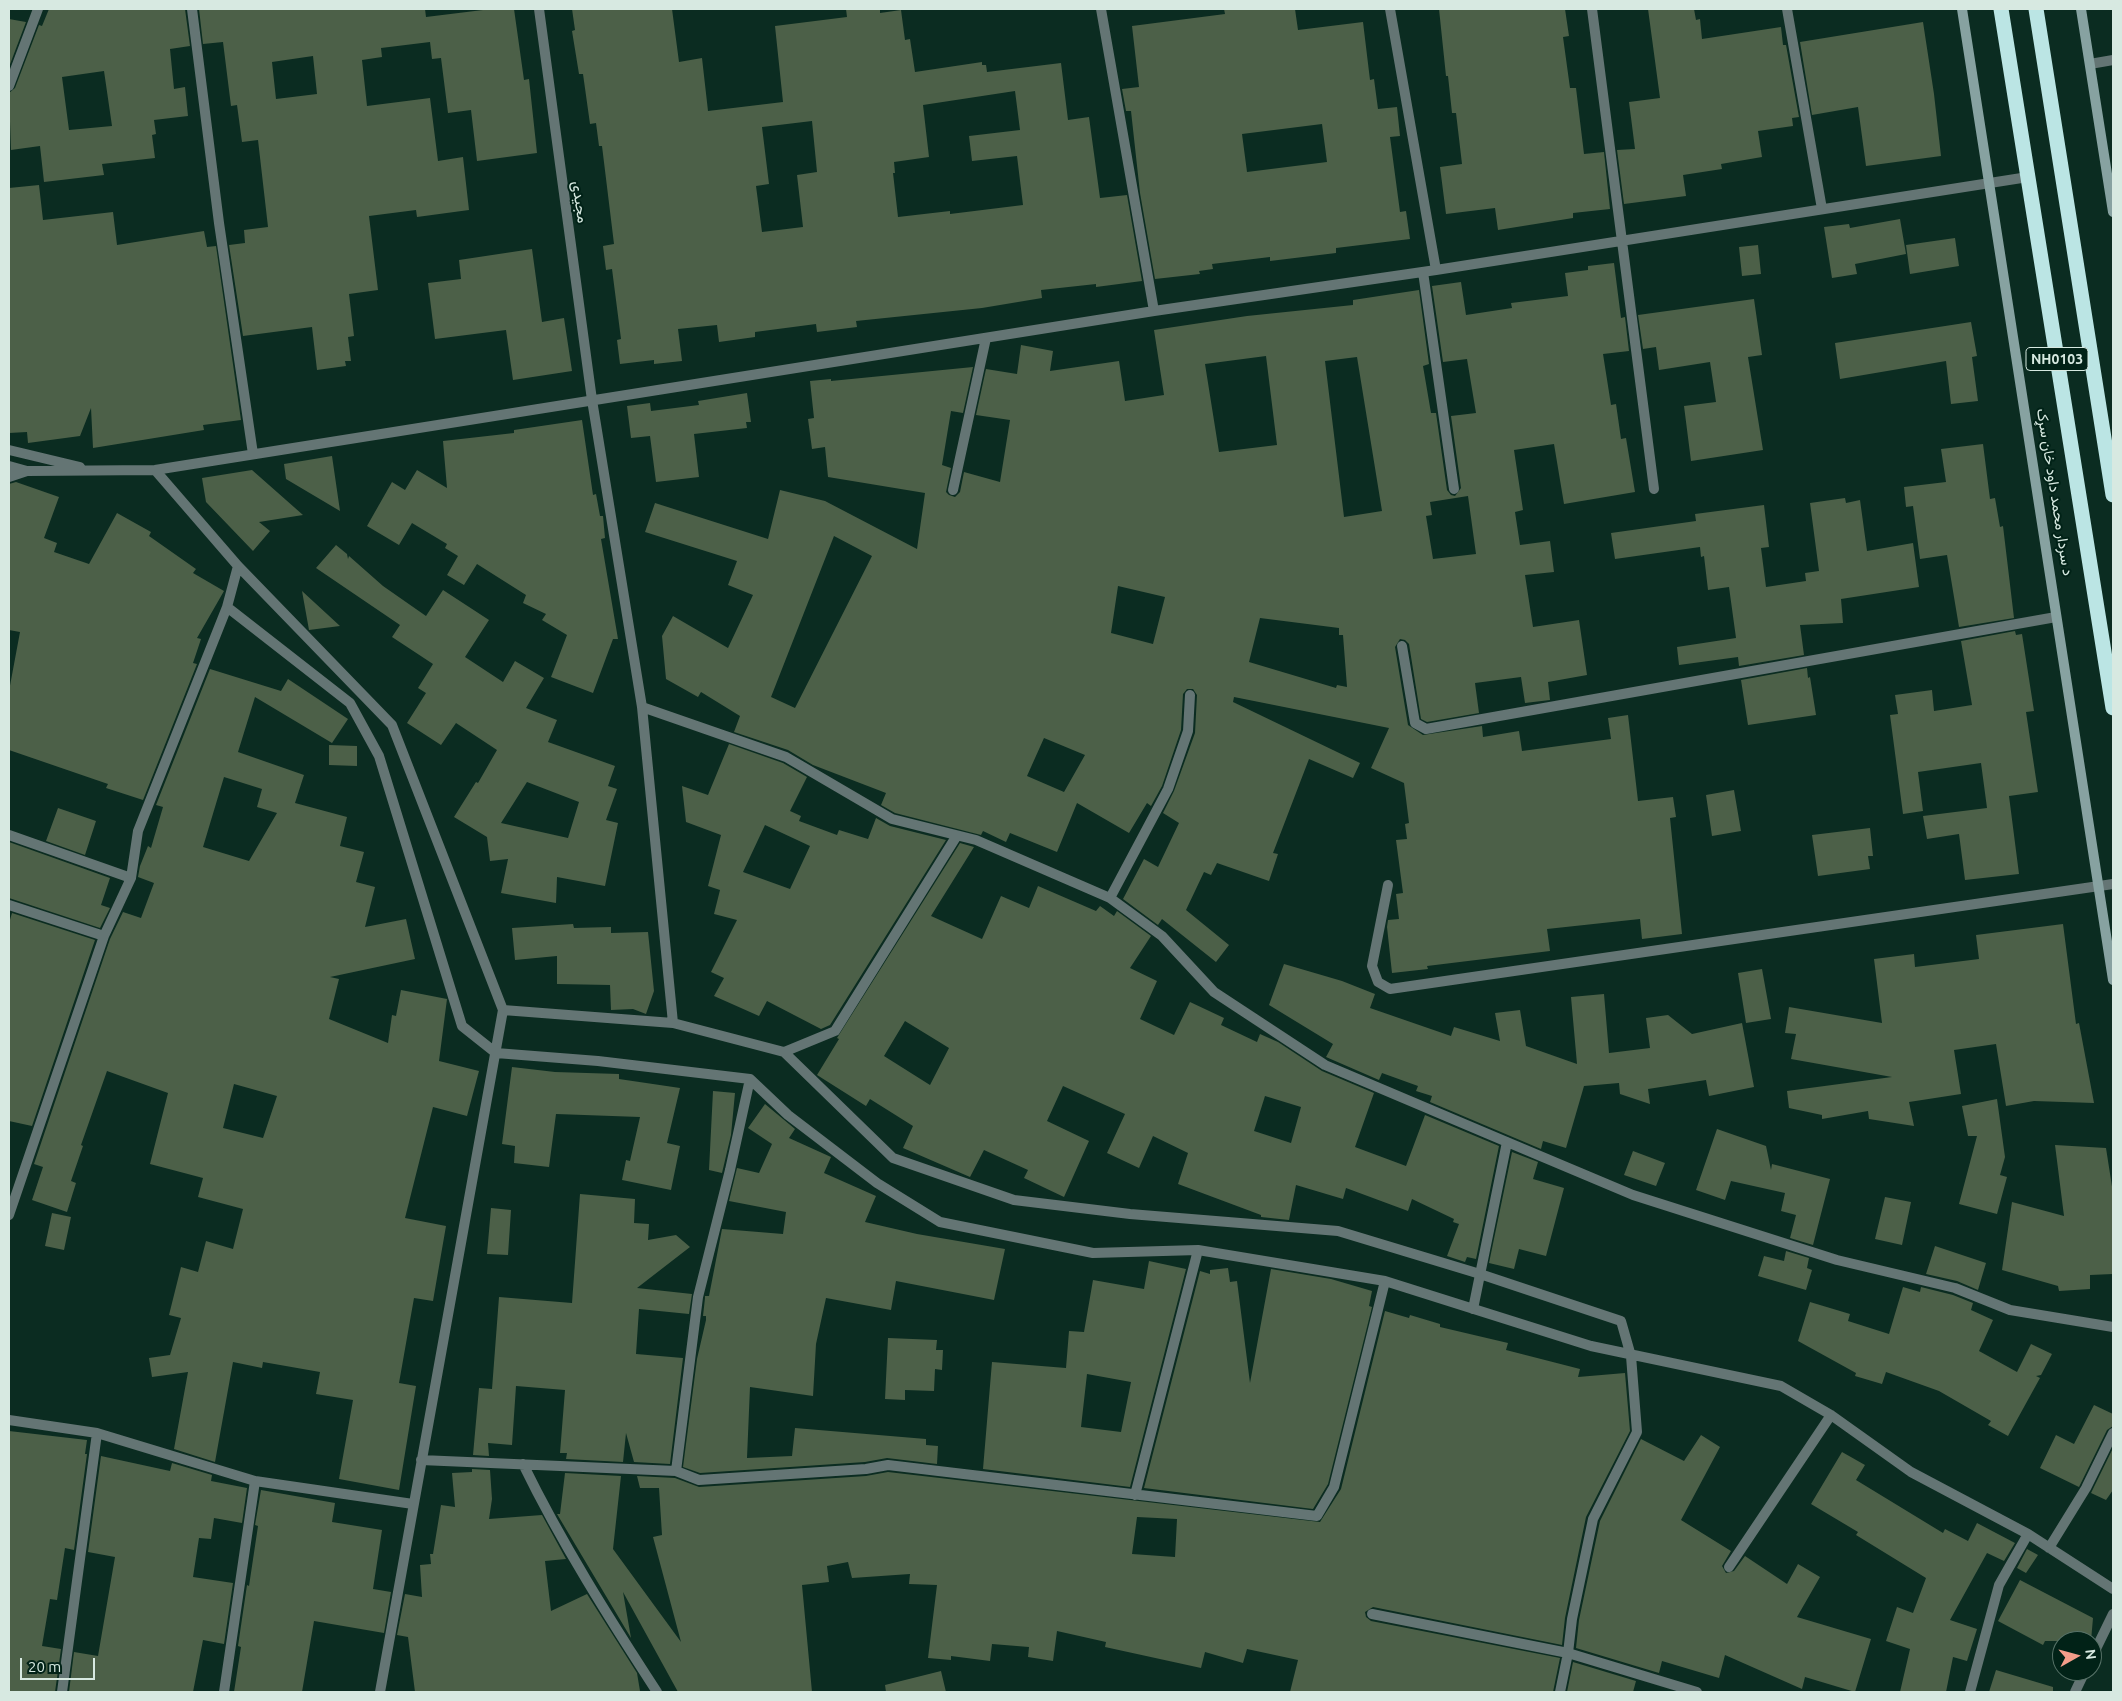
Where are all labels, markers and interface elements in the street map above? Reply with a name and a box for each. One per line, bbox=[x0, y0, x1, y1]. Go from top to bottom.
street label: مجیدی bbox=[568, 180, 592, 224]
road number: NH0103 bbox=[2026, 348, 2088, 370]
street label: د سردار محمد داود خان سړک bbox=[2033, 407, 2077, 577]
north arrow bbox=[2052, 1631, 2102, 1681]
scale bar bbox=[22, 1648, 98, 1680]
text: N bbox=[2082, 1648, 2099, 1660]
text: 20 m bbox=[28, 1658, 61, 1675]

